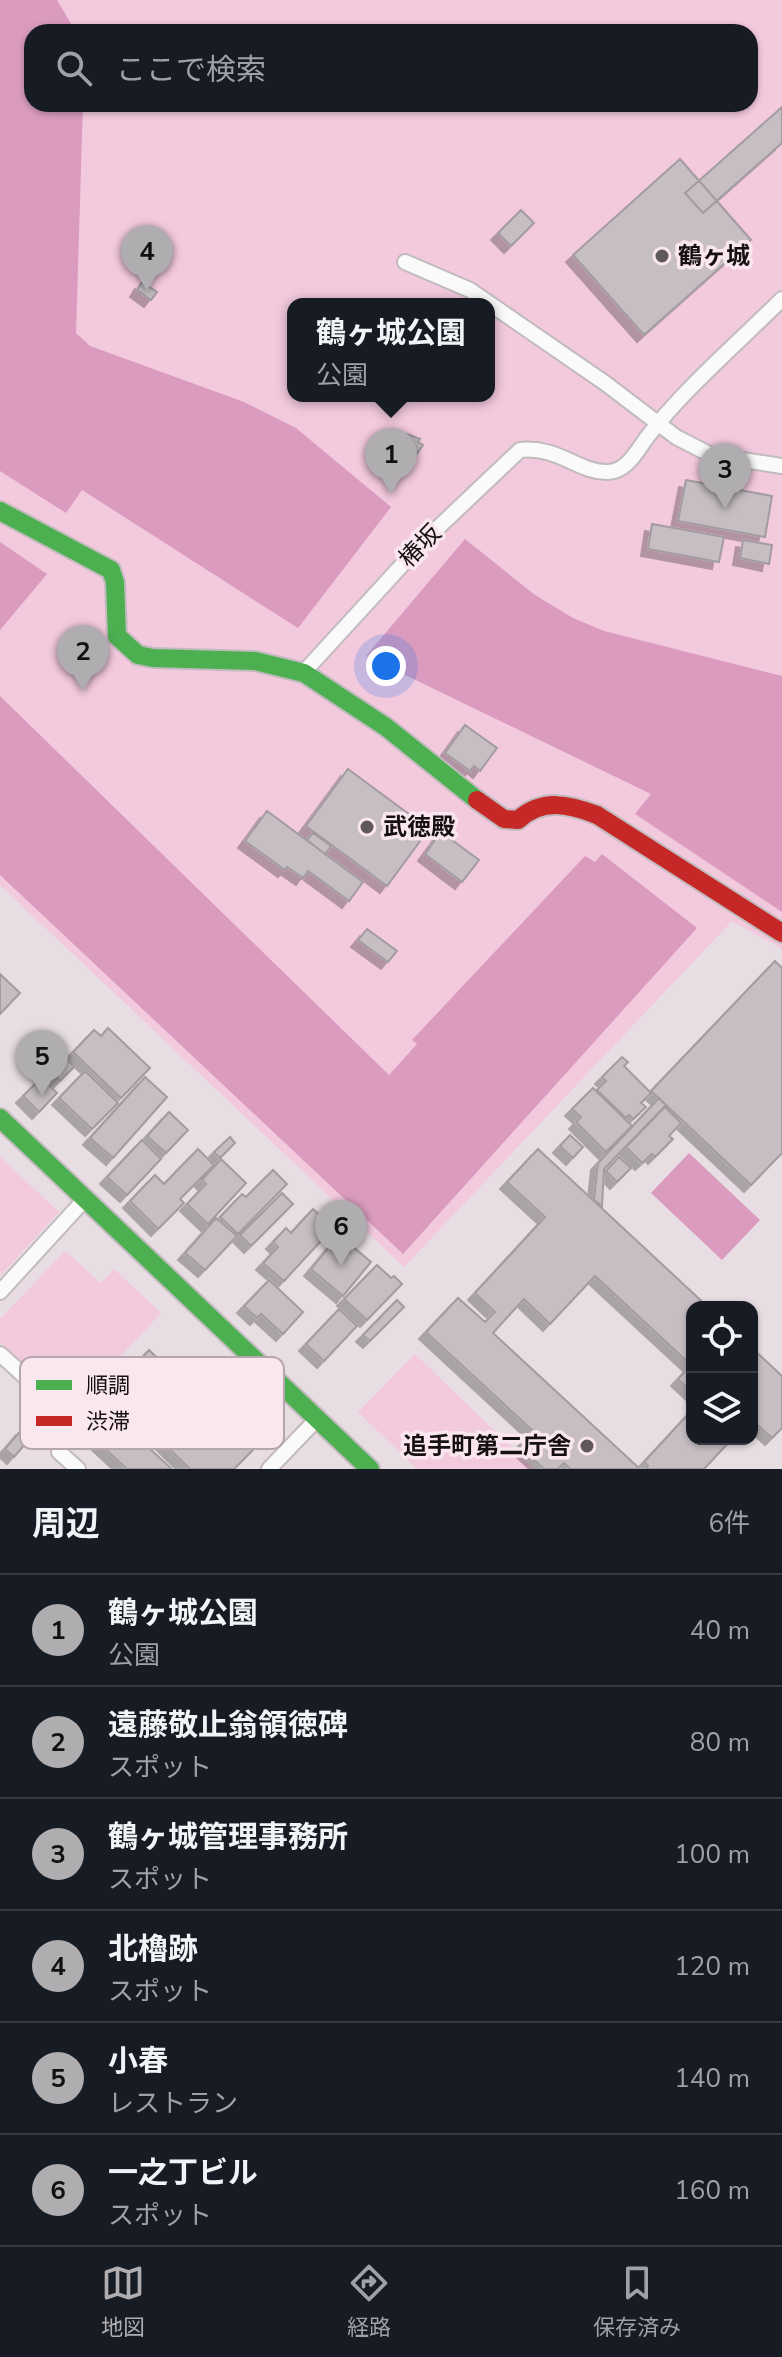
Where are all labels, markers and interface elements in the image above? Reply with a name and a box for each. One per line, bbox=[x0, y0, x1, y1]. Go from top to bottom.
search box bbox=[24, 24, 758, 112]
icon: search bbox=[52, 46, 96, 90]
text: ここで検索 bbox=[116, 50, 266, 91]
pin: 4 bbox=[121, 225, 173, 291]
place label: 鶴ヶ城 bbox=[678, 240, 750, 272]
marker: 鶴ヶ城 bbox=[653, 247, 671, 265]
popup bbox=[287, 298, 495, 402]
text: 鶴ヶ城公園 bbox=[316, 313, 466, 354]
text: 公園 bbox=[316, 358, 368, 393]
pin: 1 bbox=[365, 428, 417, 494]
pin: 3 bbox=[699, 443, 751, 509]
street label: 椿坂 bbox=[392, 518, 448, 574]
pin: 2 bbox=[57, 625, 109, 691]
your location bbox=[366, 646, 406, 686]
place label: 武徳殿 bbox=[383, 811, 455, 843]
marker: 武徳殿 bbox=[358, 818, 376, 836]
pin: 5 bbox=[16, 1030, 68, 1096]
pin: 6 bbox=[315, 1200, 367, 1266]
map controls bbox=[686, 1301, 758, 1445]
button: locate bbox=[686, 1301, 758, 1373]
legend bbox=[20, 1357, 284, 1449]
text: 順調 bbox=[86, 1371, 130, 1401]
button: layers bbox=[686, 1373, 758, 1445]
text: 渋滞 bbox=[86, 1407, 130, 1437]
place label: 追手町第二庁舎 bbox=[403, 1430, 571, 1462]
marker: 追手町第二庁舎 bbox=[578, 1437, 596, 1455]
text: 周辺 bbox=[32, 1501, 100, 1547]
text: 6件 bbox=[708, 1506, 750, 1541]
text: 鶴ヶ城公園 bbox=[108, 1593, 258, 1634]
text: 1 bbox=[50, 1613, 66, 1648]
text: 40 m bbox=[690, 1613, 750, 1648]
text: 公園 bbox=[108, 1638, 160, 1673]
text: 遠藤敬止翁領徳碑 bbox=[108, 1705, 348, 1746]
text: 2 bbox=[50, 1725, 66, 1760]
text: 80 m bbox=[690, 1725, 750, 1760]
text: スポット bbox=[108, 1750, 212, 1785]
text: 鶴ヶ城管理事務所 bbox=[108, 1817, 348, 1858]
text: 3 bbox=[50, 1837, 66, 1872]
text: 100 m bbox=[674, 1837, 750, 1872]
text: スポット bbox=[108, 1862, 212, 1897]
text: 北櫓跡 bbox=[108, 1929, 198, 1970]
text: 4 bbox=[50, 1949, 66, 1984]
text: 120 m bbox=[674, 1949, 750, 1984]
text: スポット bbox=[108, 1974, 212, 2009]
text: 小春 bbox=[108, 2041, 168, 2082]
text: 5 bbox=[50, 2061, 66, 2096]
text: 140 m bbox=[674, 2061, 750, 2096]
text: レストラン bbox=[108, 2086, 238, 2121]
text: 一之丁ビル bbox=[108, 2153, 258, 2194]
text: 6 bbox=[50, 2173, 66, 2208]
text: 160 m bbox=[674, 2173, 750, 2208]
text: スポット bbox=[108, 2198, 212, 2233]
tab: 地図 bbox=[101, 2261, 145, 2343]
tab: 経路 bbox=[347, 2261, 391, 2343]
tab: 保存済み bbox=[593, 2261, 681, 2343]

